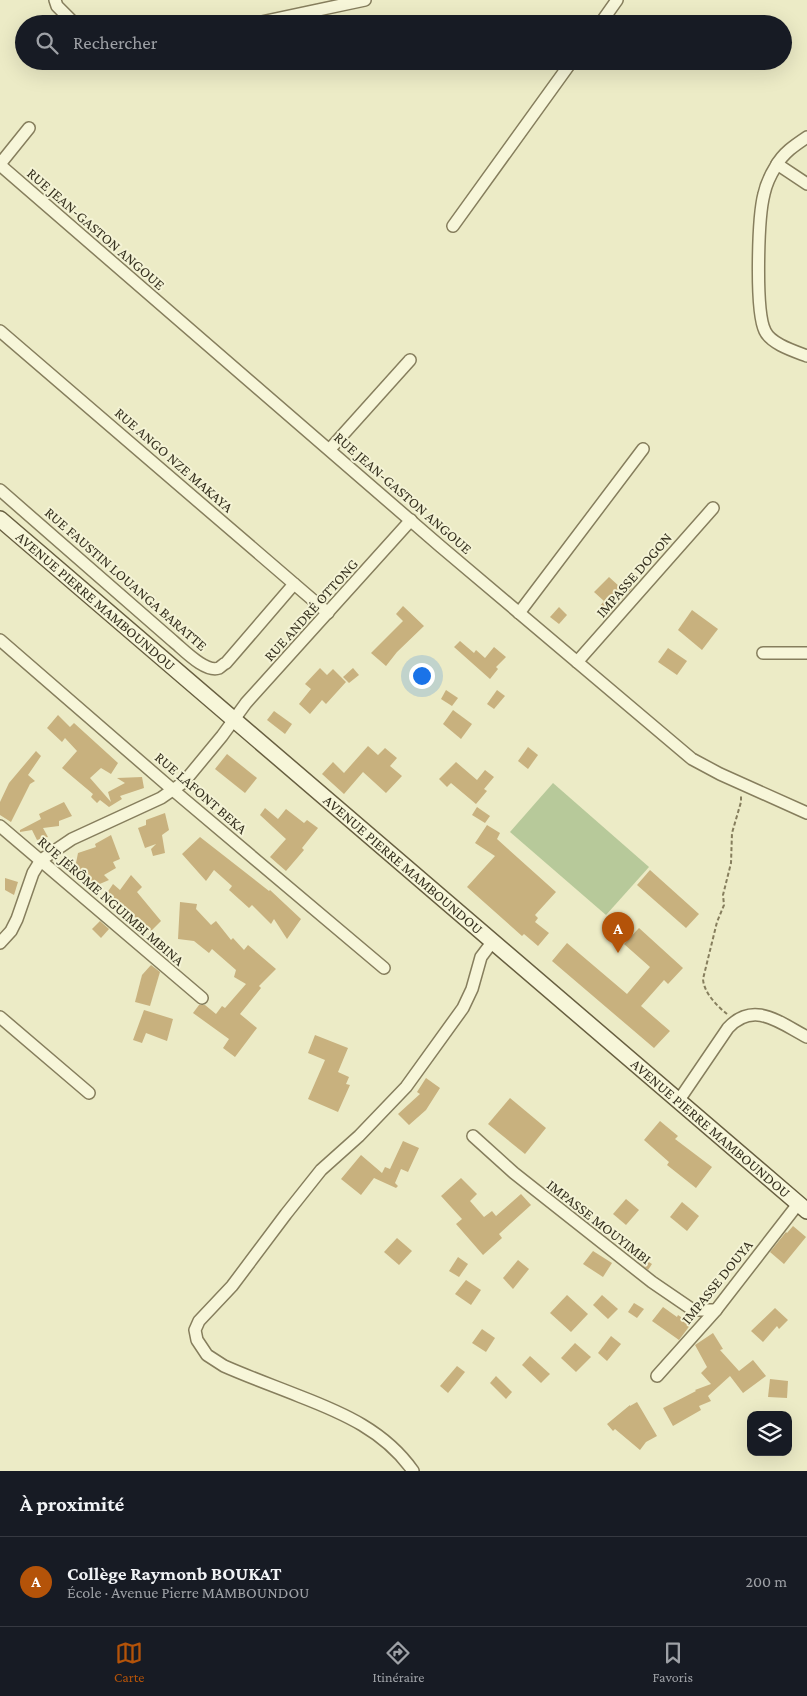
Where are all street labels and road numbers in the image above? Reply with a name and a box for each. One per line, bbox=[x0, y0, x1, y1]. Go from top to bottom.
street label: RUE JEAN-GASTON ANGOUE bbox=[23, 165, 168, 294]
street label: RUE ANGO NZE MAKAYA bbox=[112, 404, 237, 516]
street label: RUE JEAN-GASTON ANGOUE bbox=[330, 429, 475, 558]
street label: RUE FAUSTIN LOUANGA BARATTE bbox=[42, 504, 210, 654]
street label: AVENUE PIERRE MAMBOUNDOU bbox=[13, 528, 179, 674]
street label: IMPASSE DOGON bbox=[593, 529, 675, 621]
street label: RUE ANDRÉ OTTONG bbox=[261, 556, 361, 664]
street label: RUE LAFONT BEKA bbox=[152, 749, 250, 837]
street label: AVENUE PIERRE MAMBOUNDOU bbox=[320, 792, 486, 937]
street label: RUE JÉRÔME NGUIMBI MBINA bbox=[34, 833, 188, 970]
street label: AVENUE PIERRE MAMBOUNDOU bbox=[628, 1056, 794, 1201]
street label: IMPASSE MOUYIMBI bbox=[544, 1177, 654, 1267]
street label: IMPASSE DOUYA bbox=[678, 1237, 756, 1327]

